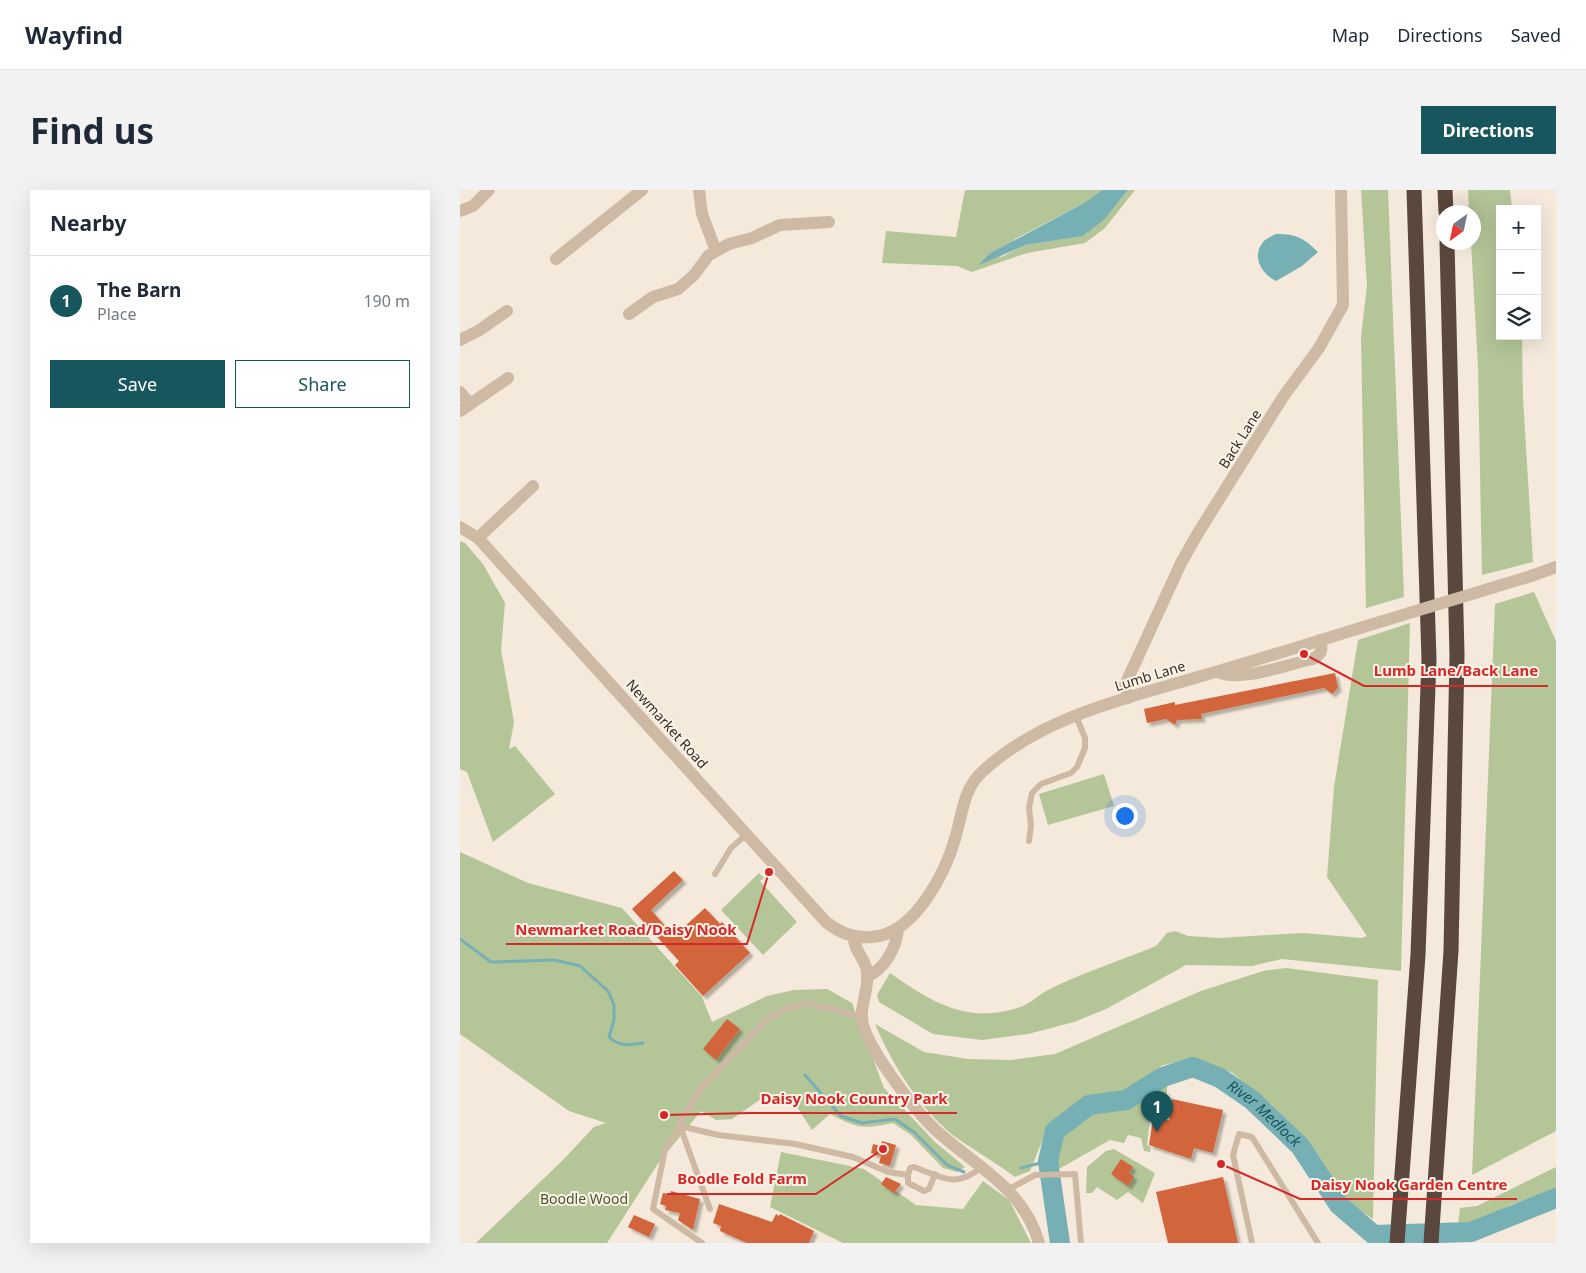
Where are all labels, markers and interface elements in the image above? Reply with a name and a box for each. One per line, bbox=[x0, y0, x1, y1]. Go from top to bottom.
text: Wayfind bbox=[25, 18, 123, 51]
text: Map bbox=[1332, 23, 1369, 47]
text: Directions bbox=[1397, 23, 1483, 47]
text: Saved bbox=[1511, 23, 1561, 47]
button: Directions bbox=[1421, 106, 1556, 154]
text: Find us bbox=[30, 107, 154, 154]
north arrow bbox=[1436, 205, 1481, 250]
map controls bbox=[1496, 205, 1541, 340]
button: + bbox=[1496, 205, 1541, 250]
text: Nearby bbox=[50, 209, 126, 237]
button: − bbox=[1496, 250, 1541, 295]
text: The Barn bbox=[97, 277, 181, 303]
text: 1 bbox=[61, 290, 71, 312]
text: 190 m bbox=[363, 290, 410, 312]
button: layers bbox=[1496, 295, 1541, 340]
text: Place bbox=[97, 303, 137, 325]
button: Save bbox=[50, 360, 225, 408]
button: Share bbox=[235, 360, 410, 408]
street label: Back Lane bbox=[1214, 405, 1265, 472]
street label: Lumb Lane bbox=[1112, 656, 1188, 695]
callout: Lumb Lane/Back Lane bbox=[1364, 656, 1548, 686]
text: Lumb Lane/Back Lane bbox=[1374, 660, 1538, 680]
street label: Newmarket Road bbox=[622, 675, 712, 772]
your location bbox=[1112, 803, 1138, 829]
callout: Newmarket Road/Daisy Nook bbox=[506, 914, 747, 944]
text: Newmarket Road/Daisy Nook bbox=[515, 919, 737, 939]
water label: River Medlock bbox=[1224, 1075, 1306, 1151]
callout: Daisy Nook Country Park bbox=[750, 1083, 957, 1113]
text: Daisy Nook Country Park bbox=[760, 1088, 948, 1108]
pin: 1 bbox=[1141, 1091, 1173, 1132]
callout: Boodle Fold Farm bbox=[667, 1164, 816, 1194]
text: Boodle Fold Farm bbox=[677, 1168, 807, 1188]
callout: Daisy Nook Garden Centre bbox=[1300, 1169, 1517, 1199]
text: Daisy Nook Garden Centre bbox=[1310, 1174, 1508, 1194]
park label: Boodle Wood bbox=[540, 1189, 628, 1208]

